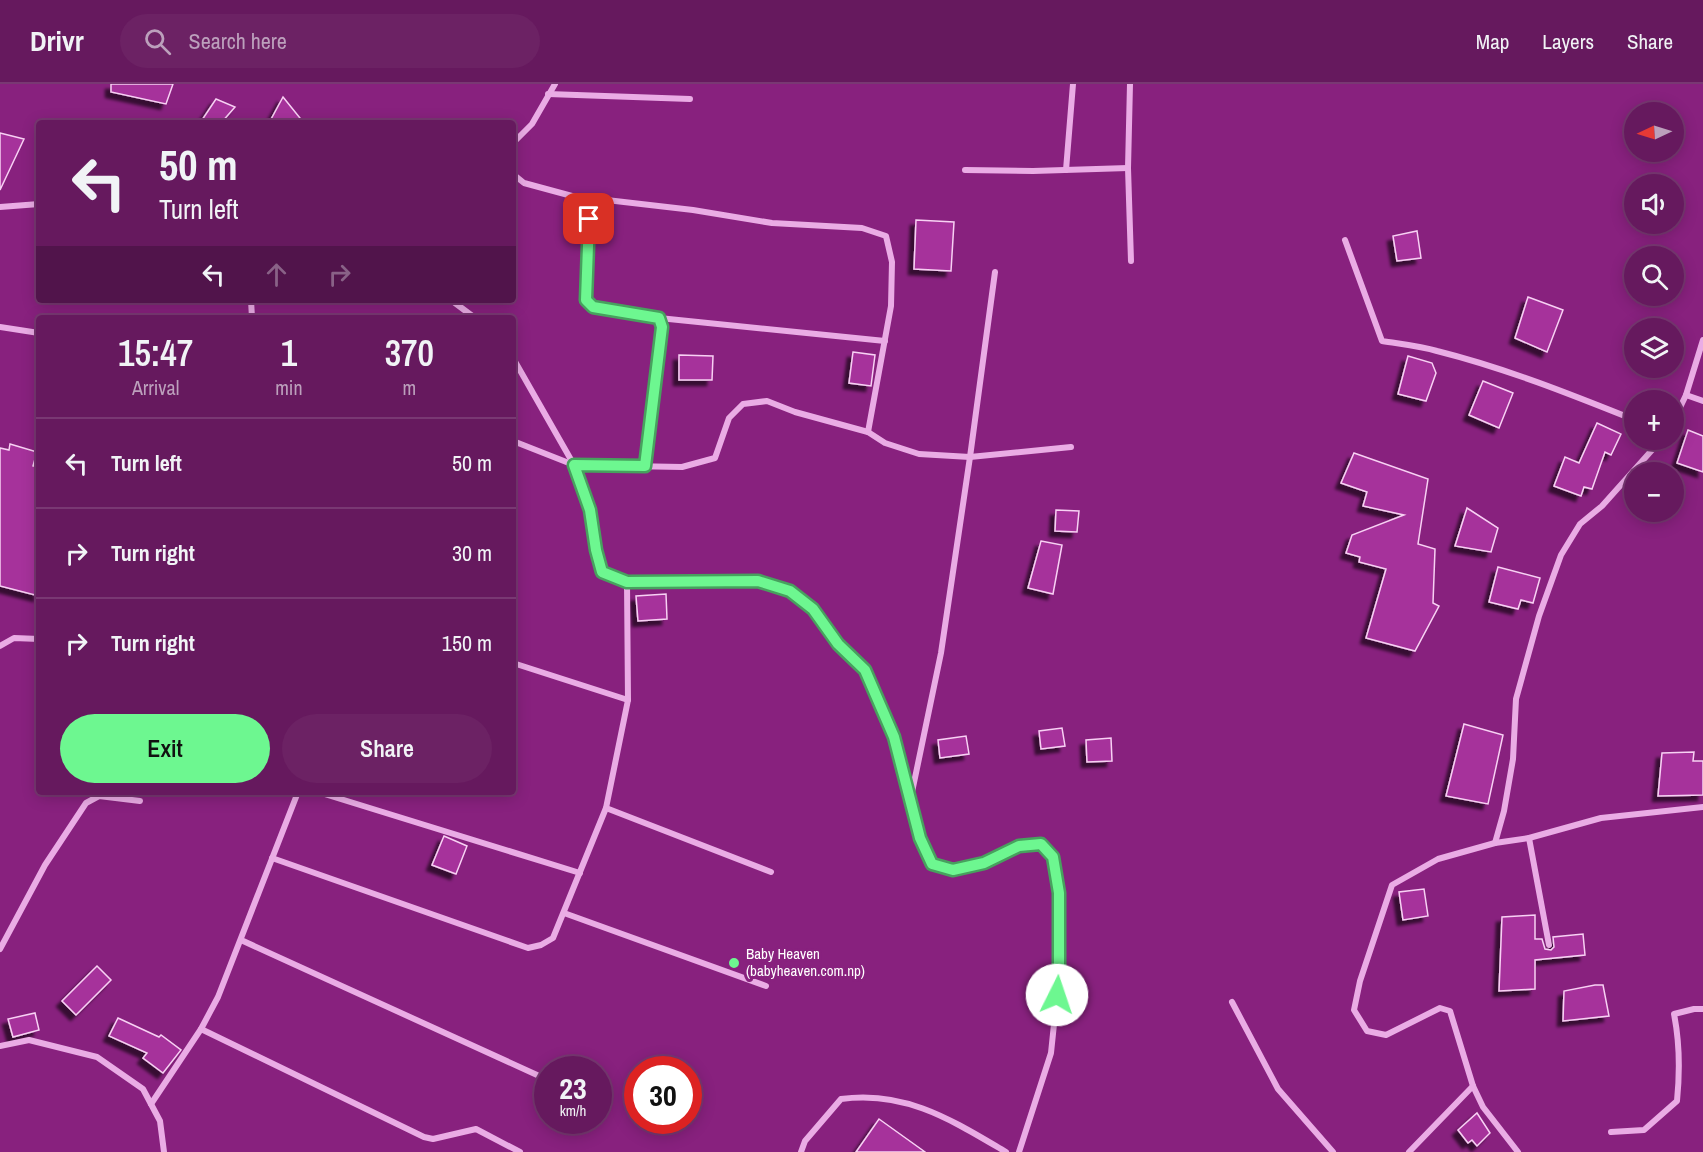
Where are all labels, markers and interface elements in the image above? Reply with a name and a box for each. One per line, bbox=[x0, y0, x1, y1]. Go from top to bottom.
search box bbox=[120, 14, 540, 68]
text: Drivr bbox=[30, 22, 84, 60]
icon: search bbox=[141, 25, 174, 58]
text: Search here bbox=[189, 26, 287, 56]
text: Map bbox=[1476, 27, 1509, 56]
text: Layers bbox=[1542, 27, 1594, 56]
text: Share bbox=[1627, 27, 1673, 56]
north arrow bbox=[1624, 102, 1684, 162]
map controls bbox=[1624, 102, 1684, 522]
text: 50 m bbox=[159, 137, 238, 193]
icon: left bbox=[60, 144, 138, 222]
button: sound bbox=[1624, 174, 1684, 234]
text: Turn left bbox=[159, 191, 238, 227]
pin bbox=[563, 193, 614, 244]
icon: arrive bbox=[572, 202, 605, 235]
button: search bbox=[1624, 246, 1684, 306]
icon: left bbox=[197, 258, 230, 291]
icon: ahead bbox=[260, 258, 293, 291]
icon: right bbox=[323, 258, 356, 291]
button: layers bbox=[1624, 318, 1684, 378]
text: 15:47 bbox=[118, 329, 193, 377]
text: 1 bbox=[281, 329, 297, 377]
text: 370 bbox=[385, 329, 434, 377]
text: Arrival bbox=[132, 374, 179, 401]
text: min bbox=[275, 374, 303, 401]
text: m bbox=[402, 374, 416, 401]
button: + bbox=[1624, 390, 1684, 450]
icon: left bbox=[60, 447, 93, 480]
text: Turn left bbox=[111, 448, 182, 478]
text: 50 m bbox=[452, 448, 492, 478]
button: − bbox=[1624, 462, 1684, 522]
icon: right bbox=[60, 537, 93, 570]
text: Turn right bbox=[111, 538, 195, 568]
text: 30 m bbox=[452, 538, 492, 568]
icon: right bbox=[60, 627, 93, 660]
text: Turn right bbox=[111, 628, 195, 658]
text: 150 m bbox=[442, 628, 492, 658]
button: Exit bbox=[60, 714, 270, 783]
button: Share bbox=[282, 714, 492, 783]
place label: Baby Heaven (babyheaven.com.np) bbox=[746, 943, 865, 981]
marker: Baby Heaven (babyheaven.com.np) bbox=[727, 956, 741, 970]
position arrow bbox=[1025, 963, 1089, 1027]
speed limit sign: 30 bbox=[624, 1056, 702, 1134]
text: 23 bbox=[559, 1068, 587, 1108]
text: km/h bbox=[560, 1100, 586, 1121]

